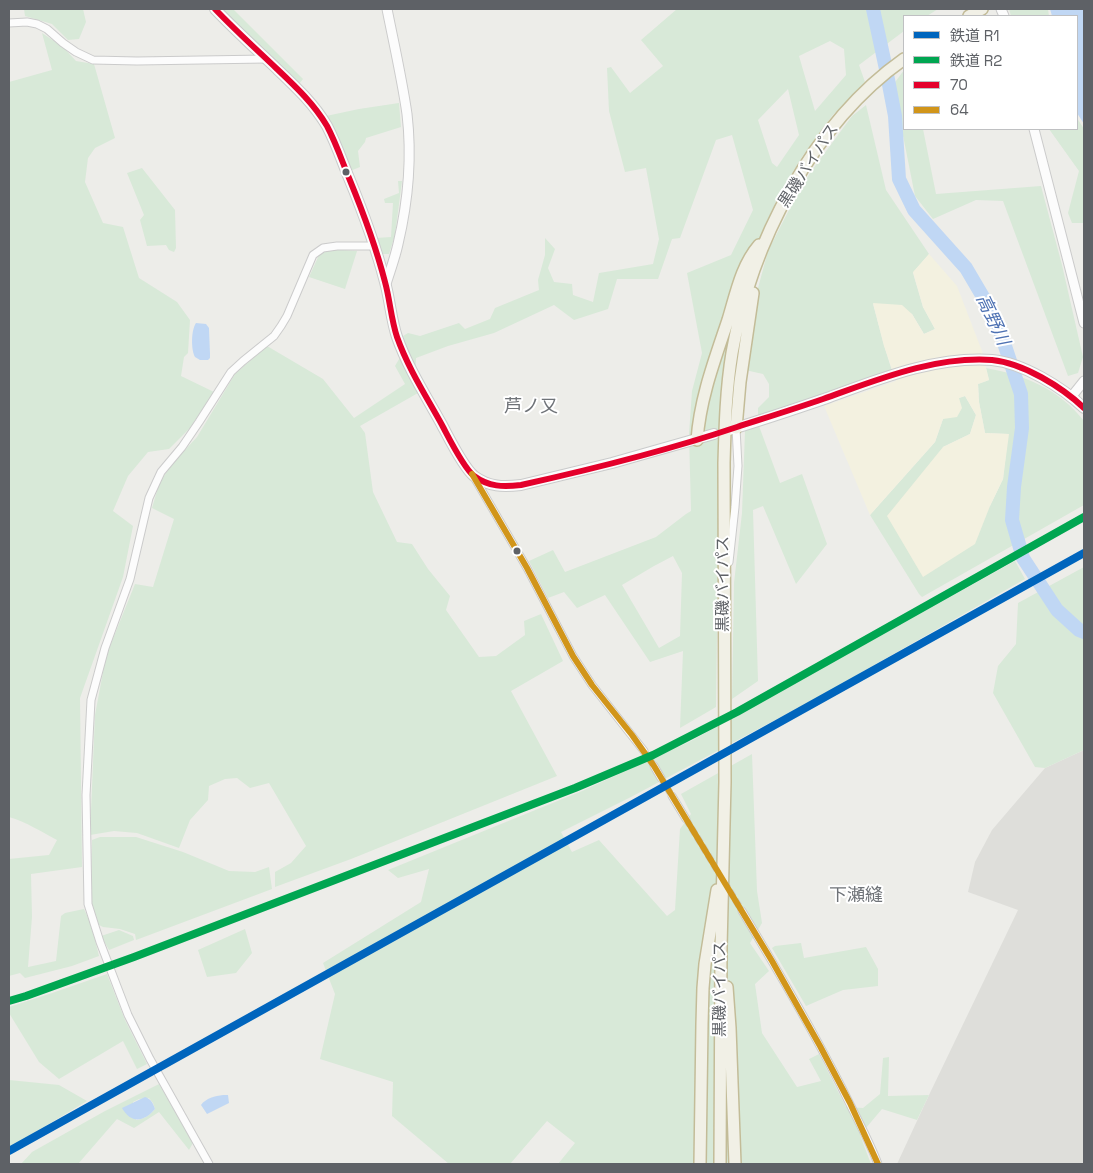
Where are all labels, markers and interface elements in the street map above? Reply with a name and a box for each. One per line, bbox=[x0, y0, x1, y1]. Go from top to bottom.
legend bbox=[903, 15, 1078, 130]
text: 鉄道 R1 bbox=[950, 26, 1000, 45]
text: 鉄道 R2 bbox=[950, 51, 1002, 70]
text: 70 bbox=[950, 75, 968, 94]
text: 64 bbox=[950, 100, 969, 119]
street label: 黒磯バイパス bbox=[775, 121, 843, 211]
unlabelled marker bbox=[341, 167, 351, 177]
water label: 高野川 bbox=[971, 291, 1013, 349]
district label: 芦ノ又 bbox=[504, 396, 558, 418]
street label: 黒磯バイパス bbox=[714, 536, 734, 632]
unlabelled marker bbox=[512, 546, 522, 556]
district label: 下瀬縫 bbox=[829, 885, 883, 907]
street label: 黒磯バイパス bbox=[711, 941, 731, 1037]

